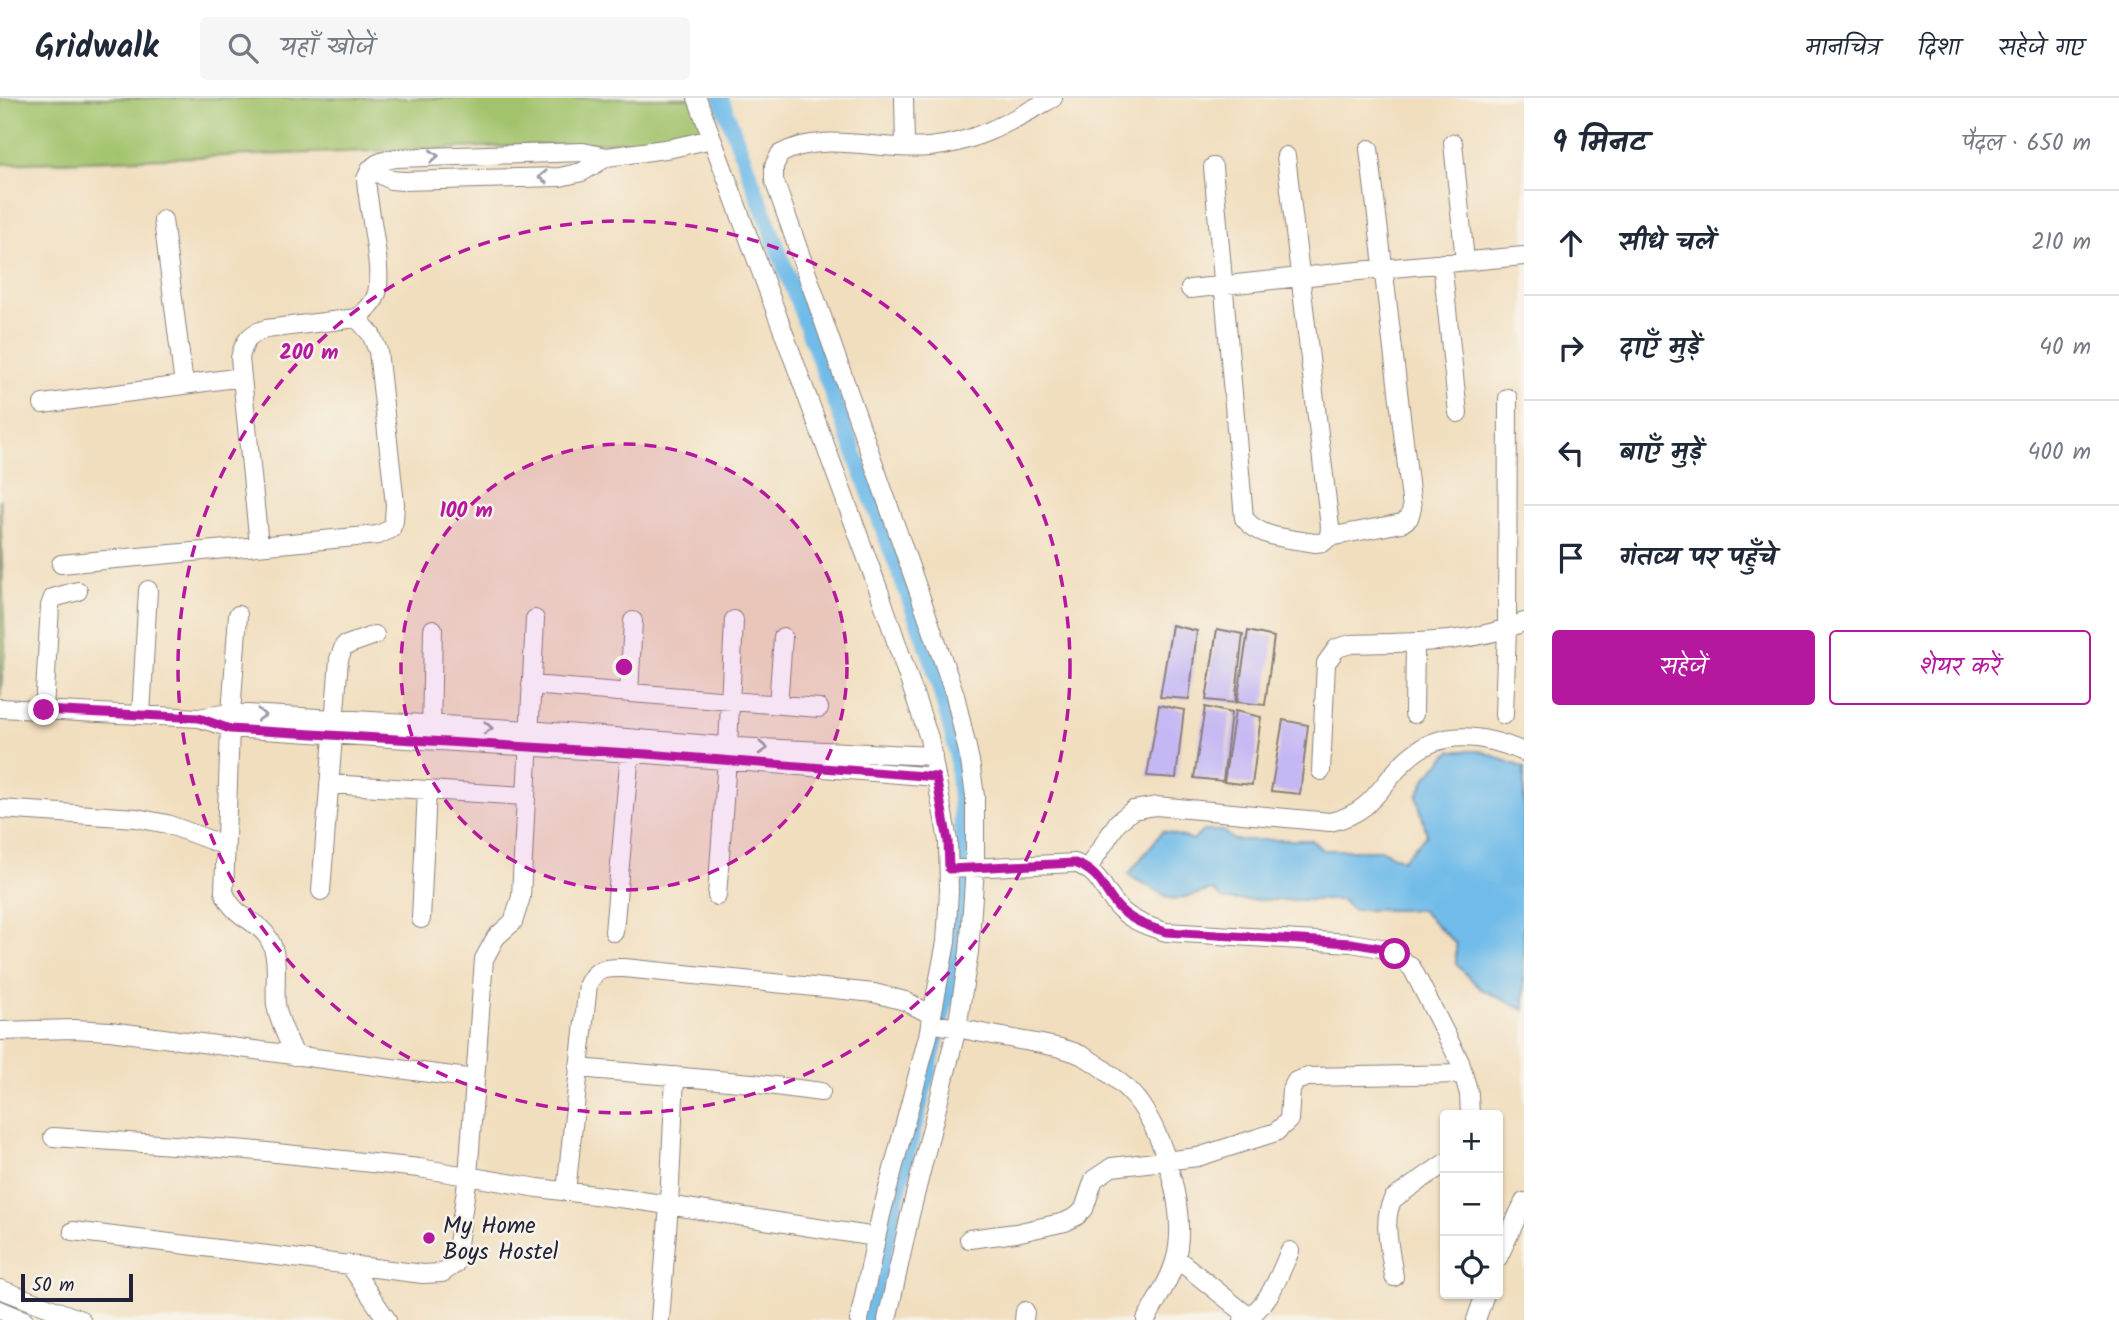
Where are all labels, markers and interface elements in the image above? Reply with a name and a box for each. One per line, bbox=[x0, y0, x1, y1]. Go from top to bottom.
search box bbox=[200, 17, 690, 80]
text: Gridwalk bbox=[35, 22, 158, 75]
text: यहाँ खोजें bbox=[280, 27, 374, 69]
icon: search bbox=[224, 29, 262, 67]
text: मानचित्र bbox=[1805, 29, 1880, 68]
text: दिशा bbox=[1918, 29, 1960, 68]
text: सहेजे गए bbox=[1998, 29, 2084, 68]
text: 9 मिनट bbox=[1552, 120, 1647, 168]
text: पैदल · 650 m bbox=[1962, 126, 2091, 162]
one-way arrow bbox=[429, 149, 440, 164]
one-way arrow bbox=[538, 170, 549, 185]
text: सीधे चलें bbox=[1619, 222, 1715, 264]
icon: ahead bbox=[1552, 224, 1590, 262]
text: 210 m bbox=[2031, 225, 2091, 261]
text: दाएँ मुड़ें bbox=[1619, 327, 1700, 369]
icon: right bbox=[1552, 329, 1590, 367]
text: 40 m bbox=[2039, 330, 2091, 366]
text: 200 m bbox=[279, 337, 339, 370]
text: बाएँ मुड़ें bbox=[1619, 432, 1702, 474]
icon: left bbox=[1552, 434, 1590, 472]
text: 400 m bbox=[2028, 435, 2091, 471]
text: 100 m bbox=[439, 495, 493, 528]
text: गंतव्य पर पहुँचे bbox=[1619, 537, 1776, 579]
icon: arrive bbox=[1552, 539, 1590, 577]
button: सहेजें bbox=[1552, 630, 1815, 705]
button: शेयर करें bbox=[1829, 630, 2091, 705]
centre of rings bbox=[612, 655, 636, 679]
route end bbox=[28, 694, 59, 725]
one-way arrow bbox=[255, 707, 266, 722]
one-way arrow bbox=[482, 720, 493, 735]
one-way arrow bbox=[758, 740, 769, 755]
route start bbox=[1379, 938, 1410, 969]
map controls bbox=[1440, 1110, 1503, 1299]
button: + bbox=[1440, 1110, 1503, 1173]
button: − bbox=[1440, 1173, 1503, 1236]
place label: My Home Boys Hostel bbox=[443, 1209, 559, 1271]
marker: My Home Boys Hostel bbox=[421, 1230, 437, 1246]
button: locate bbox=[1440, 1236, 1503, 1299]
scale bar bbox=[21, 1271, 133, 1303]
text: 50 m bbox=[32, 1271, 74, 1301]

